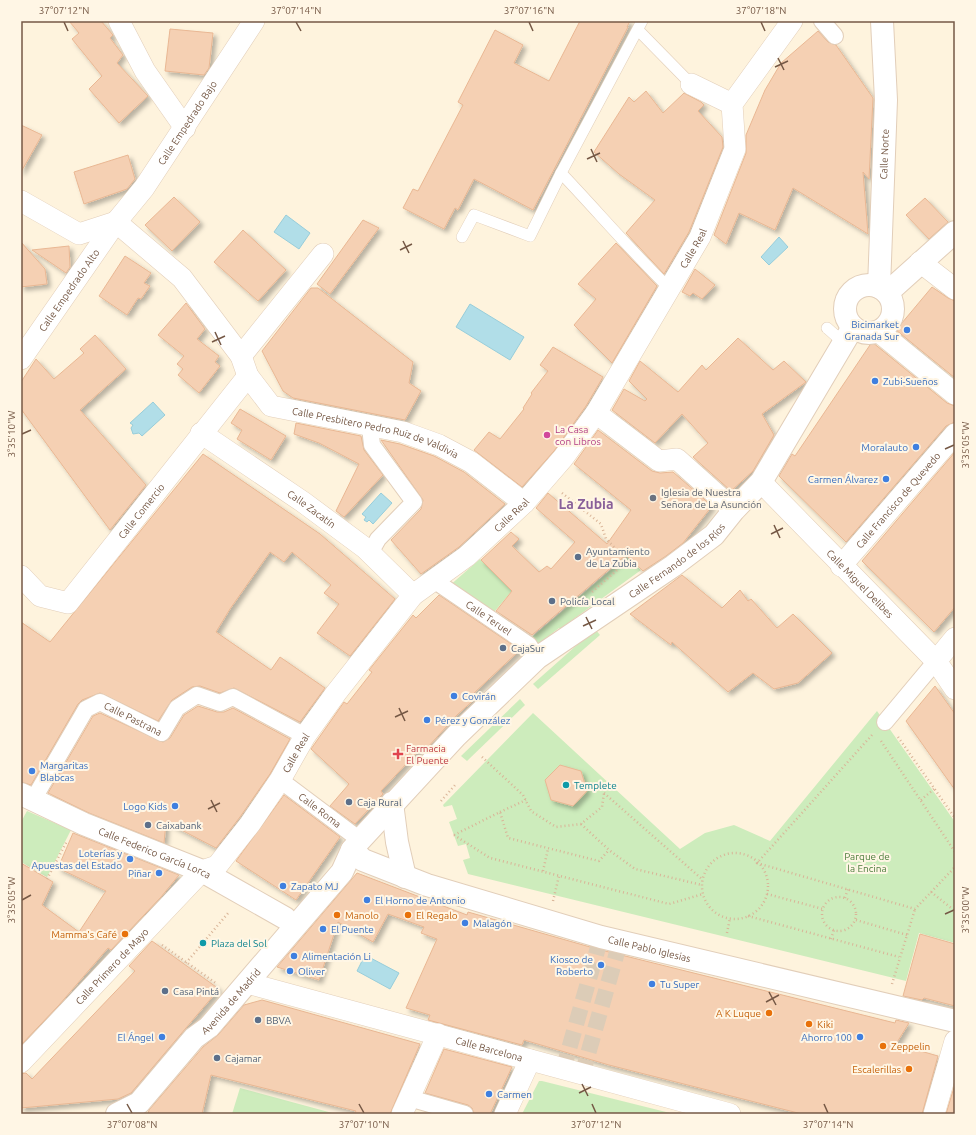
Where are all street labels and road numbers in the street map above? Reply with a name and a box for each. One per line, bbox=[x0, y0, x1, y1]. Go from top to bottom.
street label: Calle Empedrado Bajo bbox=[156, 79, 219, 167]
street label: Calle Norte bbox=[878, 129, 891, 180]
street label: Calle Real bbox=[678, 227, 709, 270]
street label: Calle Empedrado Alto bbox=[37, 247, 102, 334]
street label: Calle Presbitero Pedro Ruiz de Valdivia bbox=[291, 405, 460, 460]
street label: Calle Francisco de Quevedo bbox=[854, 450, 943, 551]
street label: Calle Comercio bbox=[116, 481, 167, 541]
street label: Calle Zacatín bbox=[285, 488, 338, 530]
street label: Calle Real bbox=[492, 496, 532, 534]
street label: Calle Fernando de los Ríos bbox=[627, 521, 727, 600]
street label: Calle Miguel Delibes bbox=[824, 548, 896, 620]
street label: Calle Teruel bbox=[464, 599, 514, 638]
street label: Calle Pastrana bbox=[102, 700, 164, 738]
street label: Calle Real bbox=[280, 731, 312, 775]
street label: Calle Roma bbox=[296, 791, 343, 830]
street label: Calle Federico García Lorca bbox=[97, 825, 213, 881]
street label: Calle Primero de Mayo bbox=[73, 926, 151, 1007]
street label: Calle Pablo Iglesias bbox=[607, 934, 692, 964]
street label: Avenida de Madrid bbox=[199, 966, 263, 1037]
street label: Calle Barcelona bbox=[454, 1035, 524, 1064]

